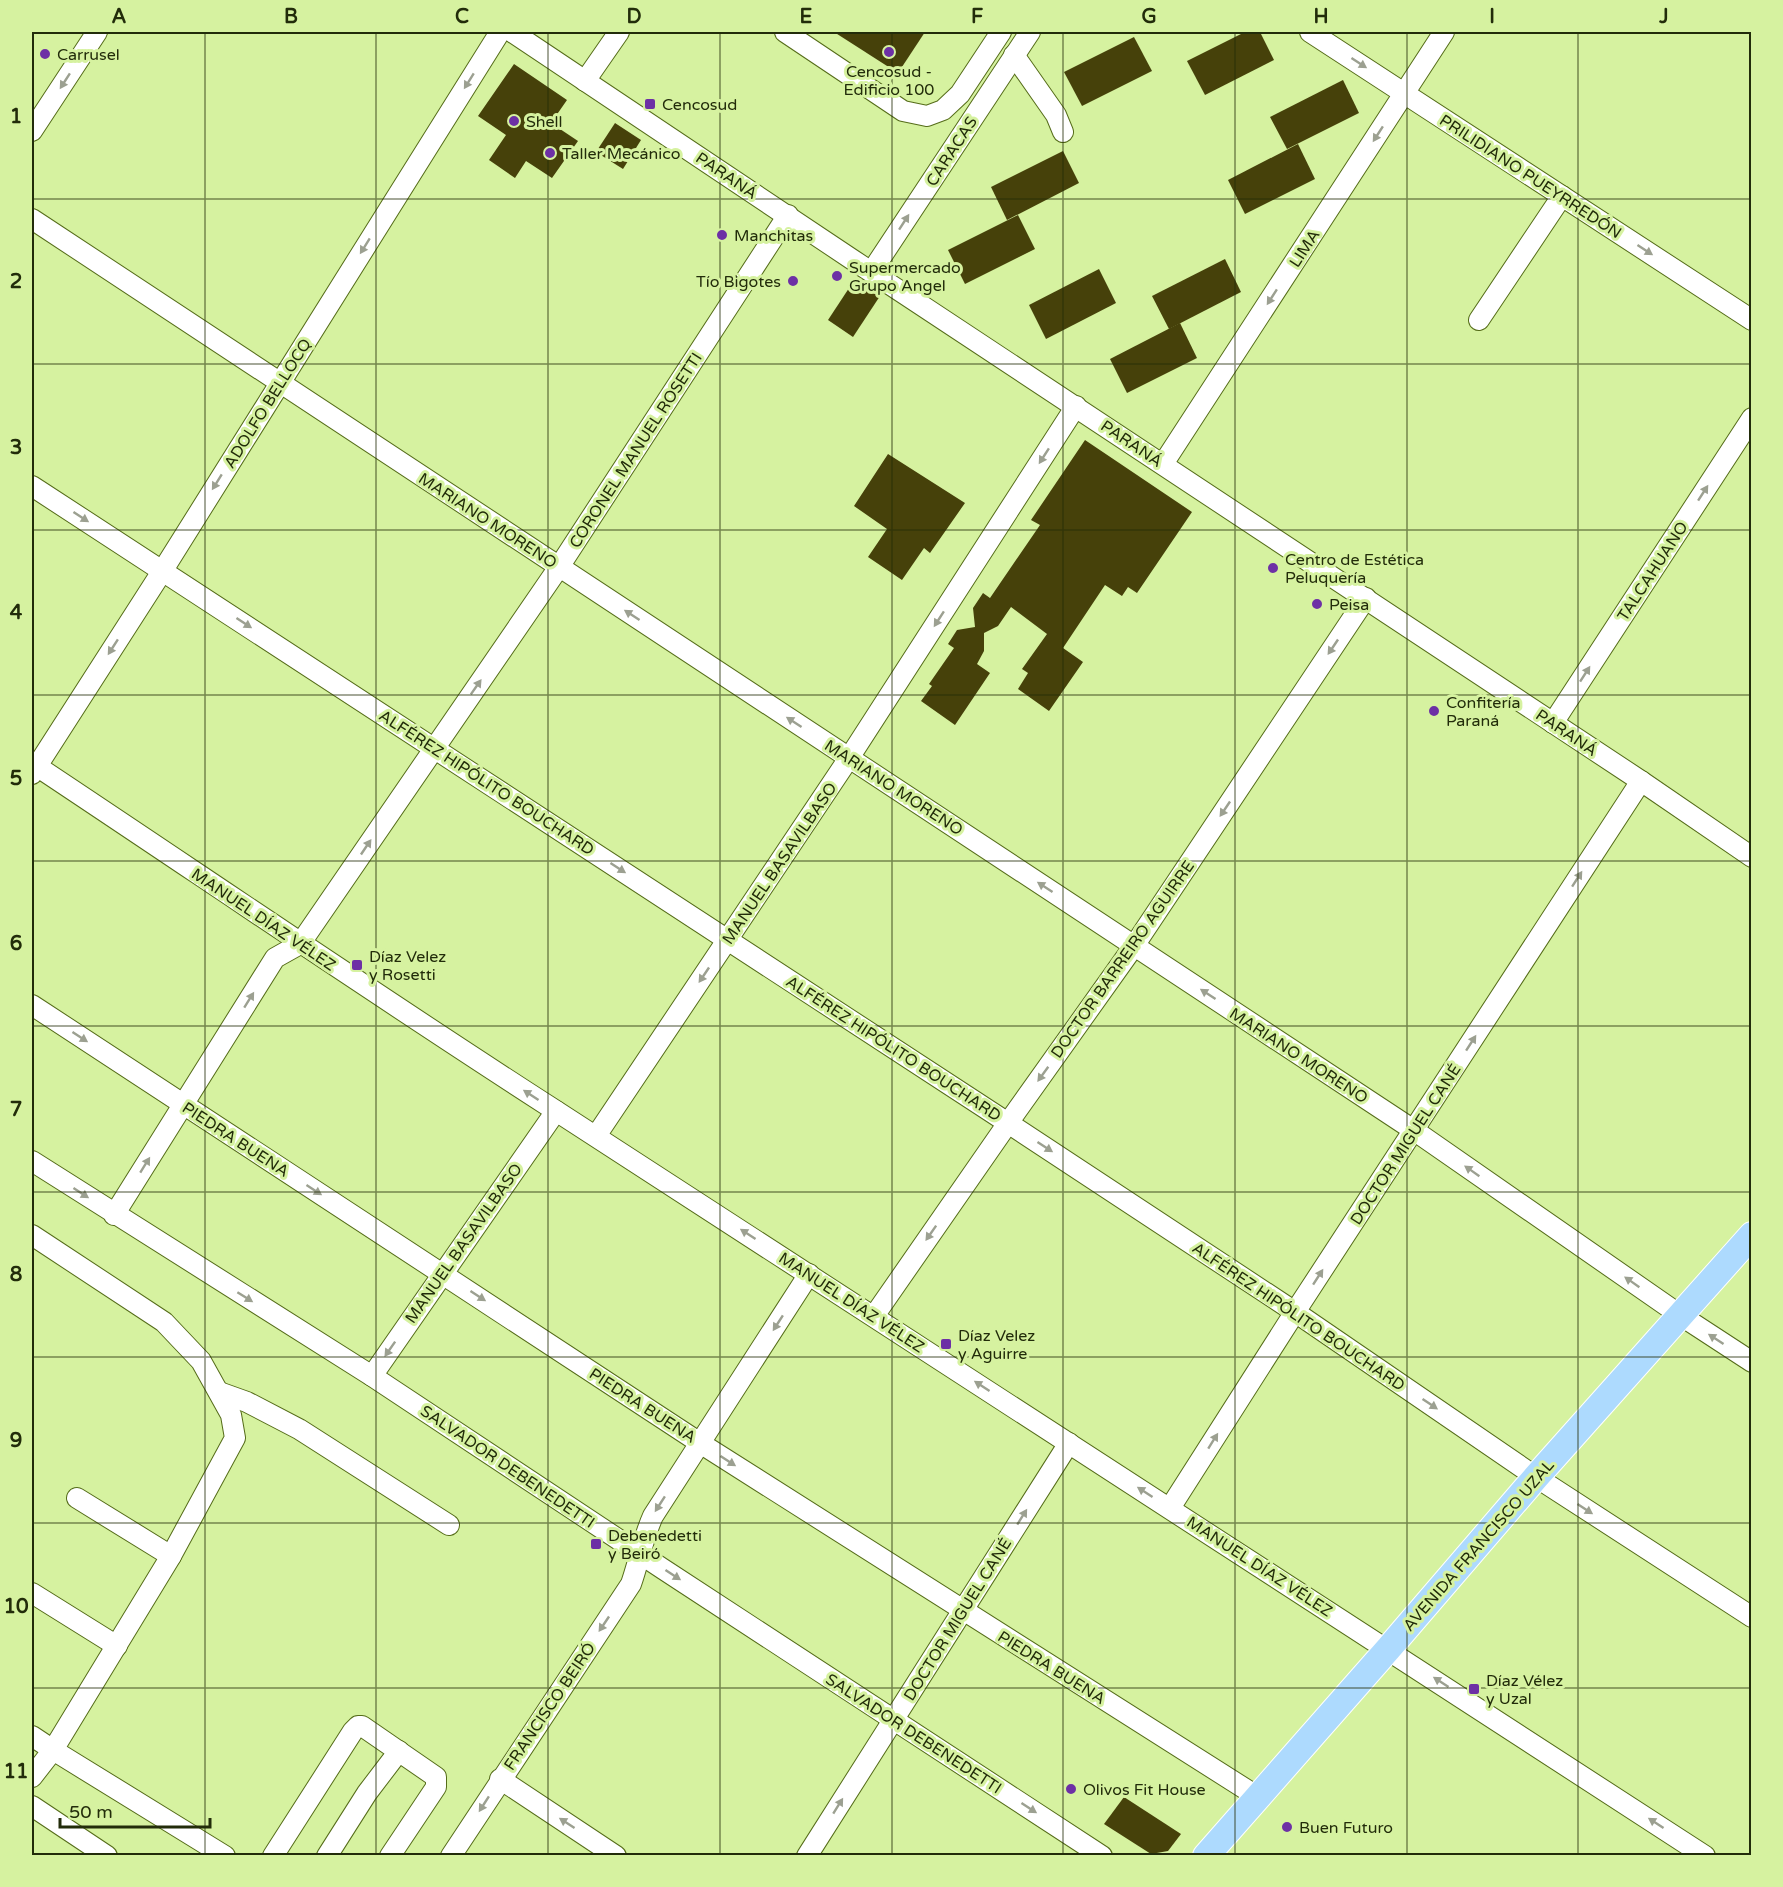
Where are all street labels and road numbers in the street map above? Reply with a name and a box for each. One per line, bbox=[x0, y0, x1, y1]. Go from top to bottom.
street label: PRILIDIANO PUEYRREDÓN bbox=[1436, 110, 1625, 243]
street label: CARACAS bbox=[922, 113, 982, 190]
street label: PARANÁ bbox=[692, 148, 761, 204]
street label: LIMA bbox=[1285, 226, 1324, 271]
street label: ADOLFO BELLOCQ bbox=[220, 335, 316, 472]
street label: CORONEL MANUEL ROSETTI bbox=[565, 349, 707, 552]
street label: PARANÁ bbox=[1097, 416, 1166, 472]
street label: MARIANO MORENO bbox=[414, 469, 560, 573]
street label: TALCAHUANO bbox=[1613, 518, 1692, 625]
street label: PARANÁ bbox=[1532, 705, 1601, 761]
street label: ALFÉREZ HIPÓLITO BOUCHARD bbox=[375, 706, 598, 860]
street label: MARIANO MORENO bbox=[820, 736, 966, 840]
street label: MANUEL BASAVILBASO bbox=[718, 779, 841, 948]
street label: DOCTOR BARREIRO AGUIRRE bbox=[1047, 857, 1199, 1062]
street label: MANUEL DÍAZ VÉLEZ bbox=[187, 864, 339, 976]
street label: ALFÉREZ HIPÓLITO BOUCHARD bbox=[782, 972, 1005, 1126]
street label: MARIANO MORENO bbox=[1225, 1004, 1371, 1108]
street label: DOCTOR MIGUEL CANÉ bbox=[1346, 1060, 1465, 1229]
street label: PIEDRA BUENA bbox=[178, 1098, 293, 1182]
street label: MANUEL BASAVILBASO bbox=[401, 1160, 527, 1327]
street label: ALFÉREZ HIPÓLITO BOUCHARD bbox=[1188, 1238, 1409, 1396]
street label: MANUEL DÍAZ VÉLEZ bbox=[775, 1248, 928, 1357]
street label: PIEDRA BUENA bbox=[585, 1364, 700, 1448]
street label: SALVADOR DEBENEDETTI bbox=[416, 1401, 598, 1533]
street label: AVENIDA FRANCISCO UZAL bbox=[1399, 1456, 1559, 1636]
street label: MANUEL DÍAZ VÉLEZ bbox=[1183, 1512, 1336, 1621]
street label: DOCTOR MIGUEL CANÉ bbox=[900, 1535, 1016, 1705]
street label: PIEDRA BUENA bbox=[994, 1627, 1109, 1709]
street label: FRANCISCO BEIRÓ bbox=[500, 1639, 600, 1774]
street label: SALVADOR DEBENEDETTI bbox=[822, 1669, 1005, 1798]

